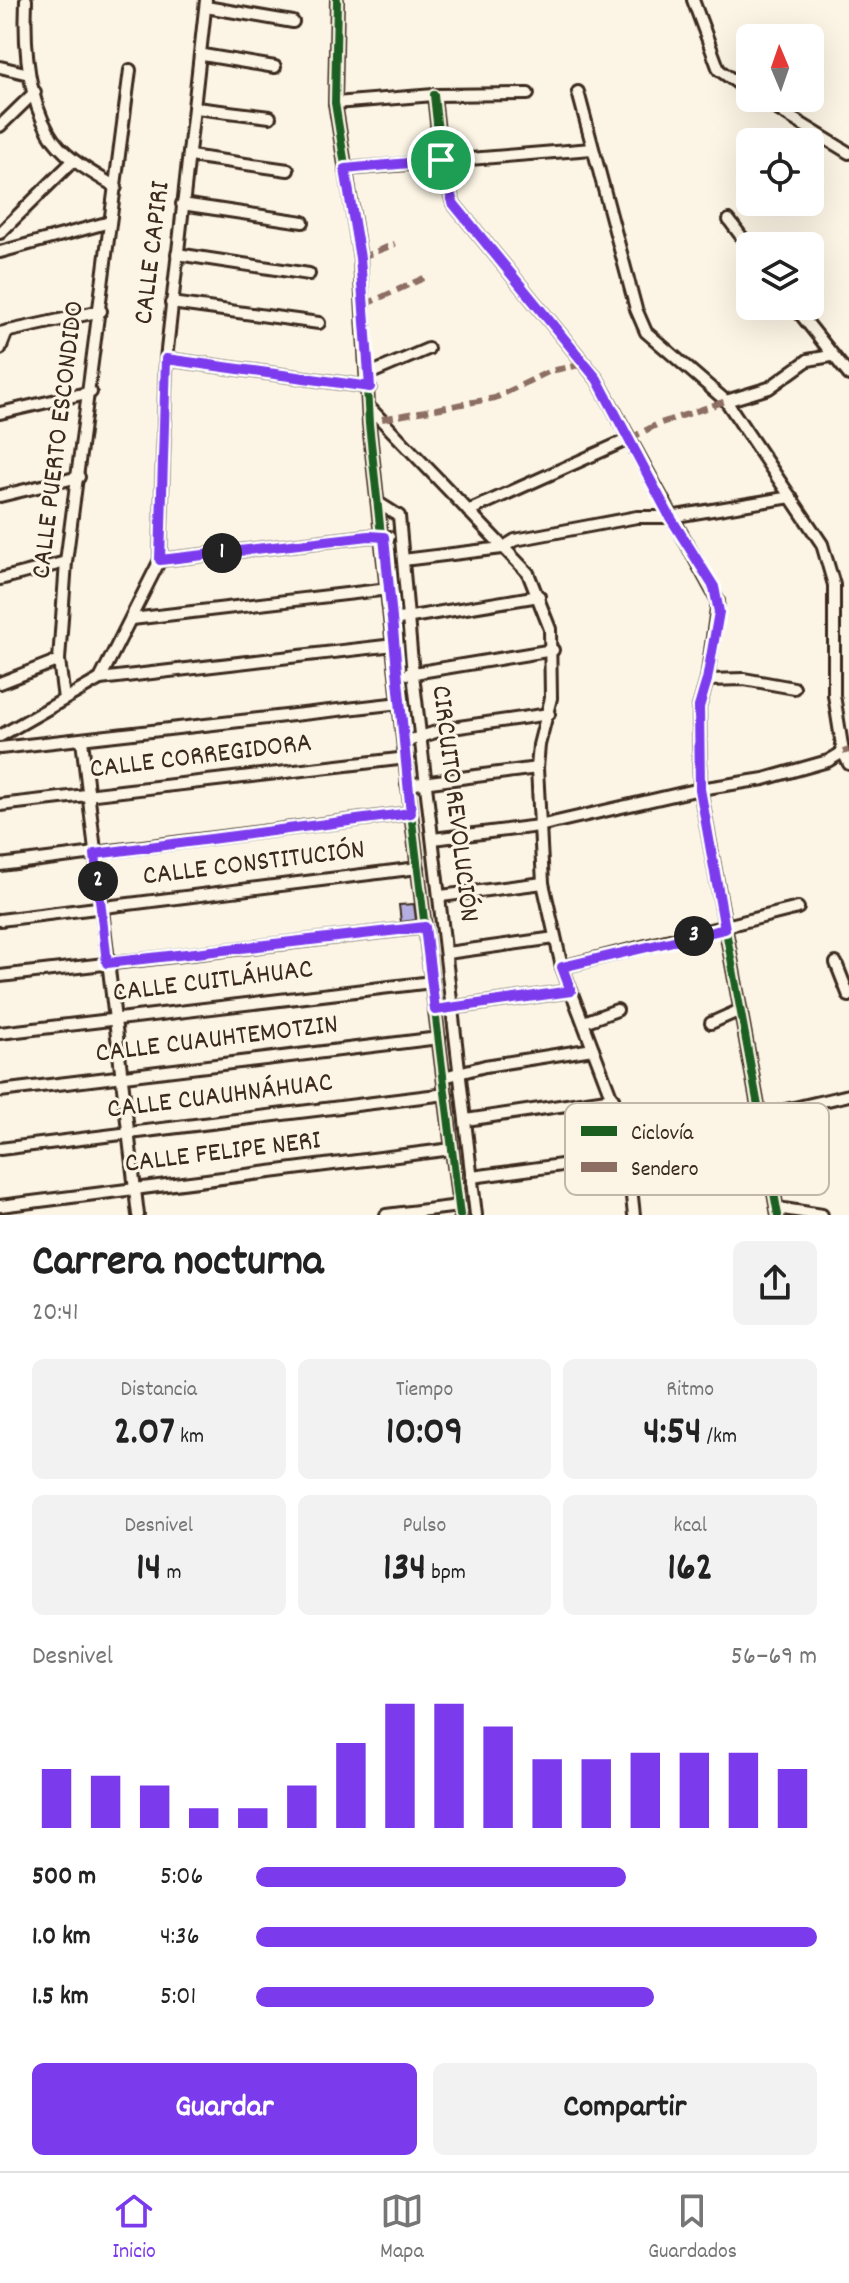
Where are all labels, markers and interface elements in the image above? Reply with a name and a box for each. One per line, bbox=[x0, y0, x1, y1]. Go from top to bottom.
north arrow bbox=[736, 24, 824, 112]
map controls bbox=[736, 24, 824, 320]
pin bbox=[407, 126, 475, 194]
button: locate bbox=[736, 128, 824, 216]
icon: arrive bbox=[419, 138, 463, 182]
street label: CALLE CAPIRI bbox=[125, 179, 183, 327]
button: layers bbox=[736, 232, 824, 320]
street label: CALLE PUERTO ESCONDIDO bbox=[23, 299, 97, 581]
pin: 1 bbox=[202, 533, 242, 573]
text: 1 bbox=[220, 537, 224, 568]
street label: CIRCUITO REVOLUCIÓN bbox=[419, 683, 487, 925]
street label: CALLE CORREGIDORA bbox=[88, 725, 314, 791]
street label: CALLE CONSTITUCIÓN bbox=[141, 832, 367, 898]
pin: 2 bbox=[78, 861, 118, 901]
text: 2 bbox=[93, 865, 103, 896]
pin: 3 bbox=[674, 916, 714, 956]
text: 3 bbox=[689, 920, 699, 951]
street label: CALLE CUITLÁHUAC bbox=[111, 951, 315, 1015]
street label: CALLE CUAUHTEMOTZIN bbox=[93, 1006, 341, 1076]
street label: CALLE CUAUHNÁHUAC bbox=[105, 1064, 335, 1132]
legend bbox=[565, 1103, 829, 1195]
text: Ciclovía bbox=[631, 1119, 694, 1150]
street label: CALLE FELIPE NERI bbox=[123, 1122, 324, 1186]
text: Sendero bbox=[631, 1155, 699, 1186]
text: Carrera nocturna bbox=[32, 1233, 324, 1296]
button: share bbox=[733, 1241, 817, 1325]
text: 20:41 bbox=[32, 1295, 78, 1332]
text: Distancia bbox=[121, 1375, 197, 1406]
text: Tiempo bbox=[396, 1375, 453, 1406]
text: Ritmo bbox=[666, 1375, 714, 1406]
text: 2.07 bbox=[114, 1406, 175, 1463]
text: 10:09 bbox=[386, 1406, 463, 1463]
text: 4:54 bbox=[643, 1406, 702, 1463]
text: km bbox=[175, 1422, 204, 1453]
text: /km bbox=[702, 1422, 737, 1453]
text: Desnivel bbox=[125, 1511, 193, 1542]
text: Pulso bbox=[403, 1511, 446, 1542]
text: kcal bbox=[673, 1511, 707, 1542]
text: 14 bbox=[136, 1542, 161, 1599]
text: 134 bbox=[383, 1542, 426, 1599]
text: 162 bbox=[667, 1542, 713, 1599]
text: m bbox=[161, 1558, 182, 1589]
text: bpm bbox=[426, 1558, 466, 1589]
text: Desnivel bbox=[32, 1639, 113, 1676]
text: 56–69 m bbox=[731, 1639, 817, 1676]
text: 500 m bbox=[32, 1859, 96, 1896]
text: 5:06 bbox=[160, 1859, 203, 1896]
text: 1.0 km bbox=[32, 1919, 91, 1956]
text: 4:36 bbox=[160, 1919, 199, 1956]
text: 1.5 km bbox=[32, 1979, 89, 2016]
text: 5:01 bbox=[160, 1979, 196, 2016]
button: Guardar bbox=[32, 2063, 417, 2155]
button: Compartir bbox=[433, 2063, 817, 2155]
tab: Inicio bbox=[112, 2189, 156, 2268]
tab: Mapa bbox=[380, 2189, 424, 2268]
tab: Guardados bbox=[648, 2189, 737, 2268]

